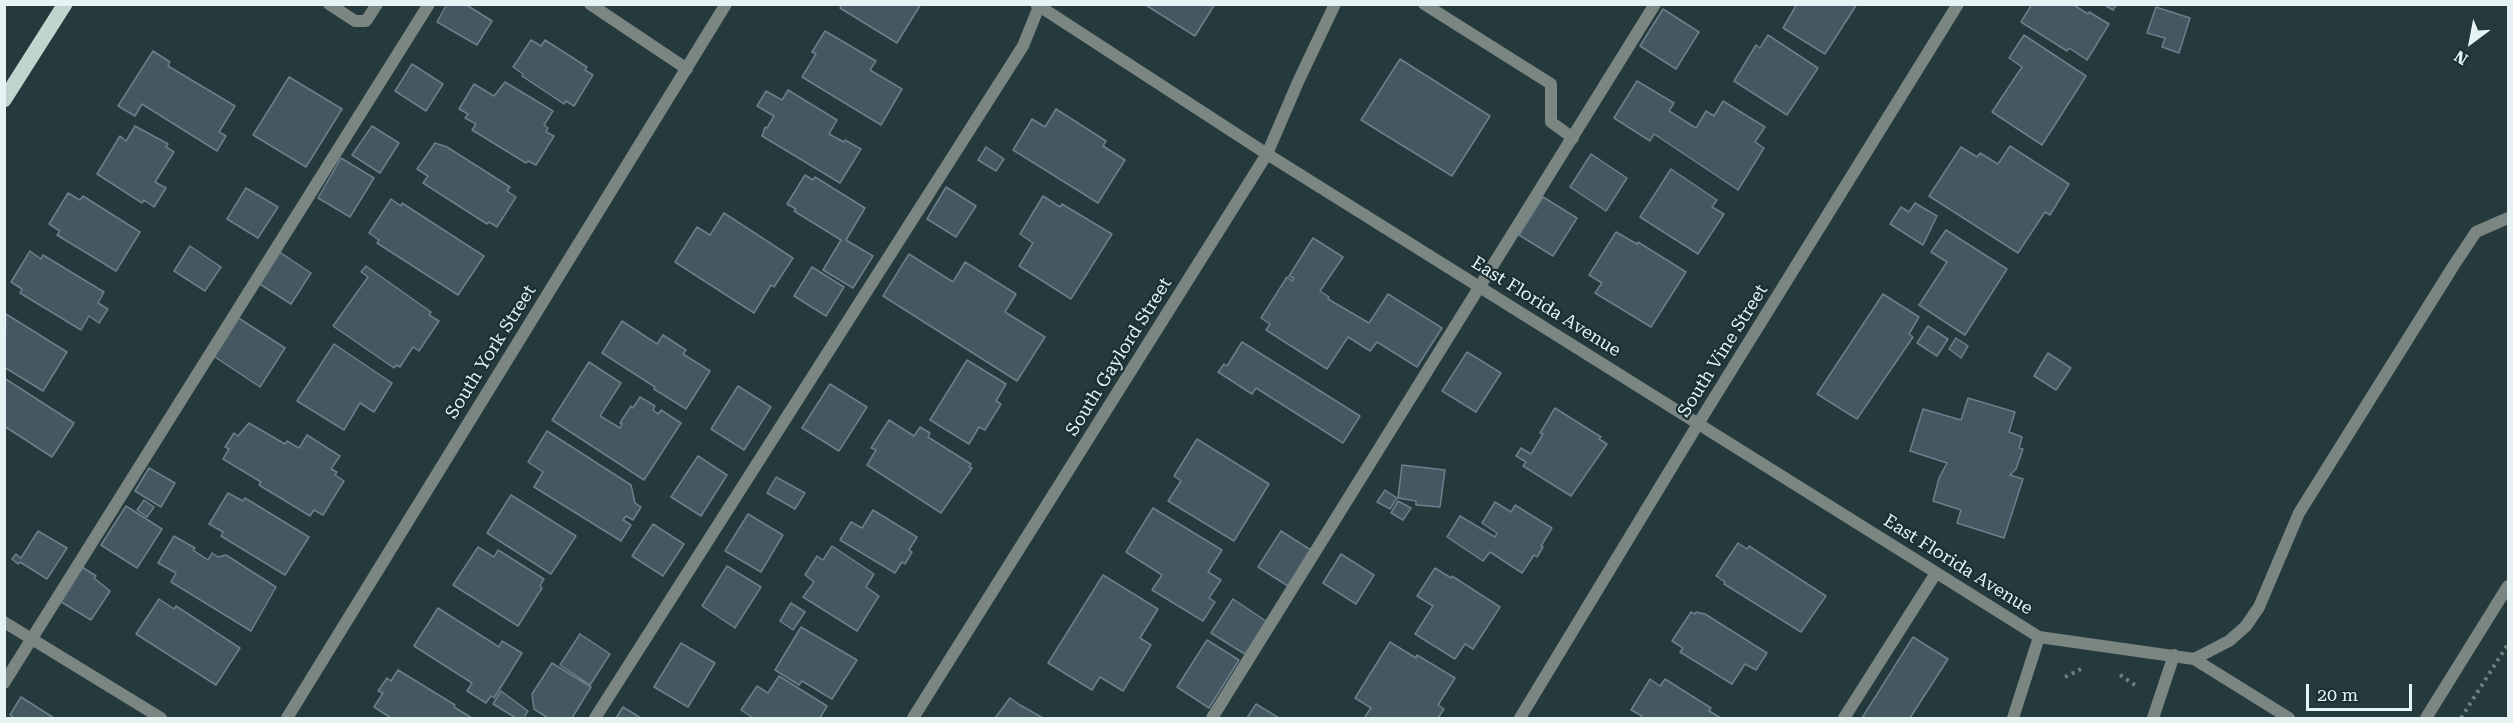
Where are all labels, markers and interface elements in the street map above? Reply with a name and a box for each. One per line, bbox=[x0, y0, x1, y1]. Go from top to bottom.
north arrow bbox=[2441, 12, 2501, 72]
text: N bbox=[2451, 46, 2471, 69]
street label: East Florida Avenue bbox=[1467, 252, 1625, 362]
street label: South Gaylord Street bbox=[1062, 274, 1176, 440]
street label: South York Street bbox=[441, 281, 541, 423]
street label: South Vine Street bbox=[1673, 281, 1773, 421]
street label: East Florida Avenue bbox=[1879, 510, 2037, 620]
scale bar bbox=[2309, 672, 2416, 710]
text: 20 m bbox=[2317, 684, 2358, 705]

